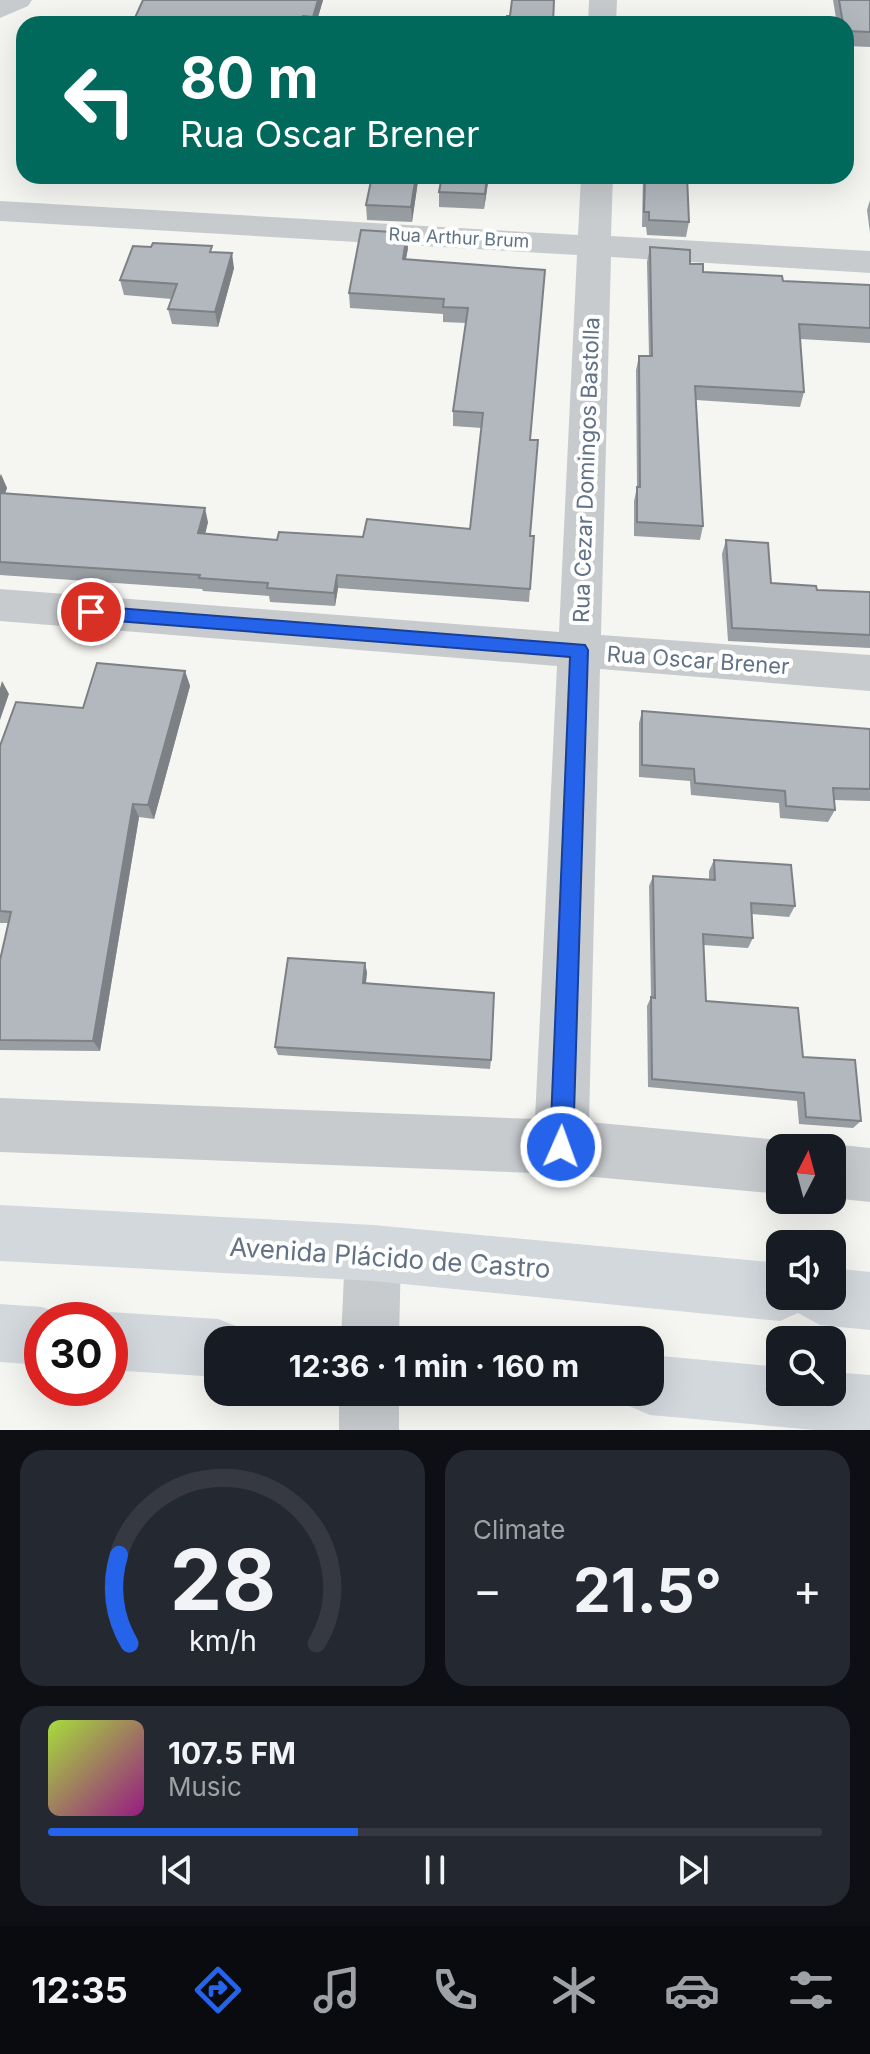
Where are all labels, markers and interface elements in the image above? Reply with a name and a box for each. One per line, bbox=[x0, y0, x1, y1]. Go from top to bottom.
text: 80 m bbox=[180, 44, 319, 112]
icon: left bbox=[48, 48, 152, 152]
text: Rua Oscar Brener bbox=[180, 112, 479, 156]
street label: Rua Arthur Brum bbox=[388, 223, 530, 252]
street label: Rua Cezar Domingos Bastolla bbox=[568, 317, 604, 623]
pin bbox=[57, 578, 125, 646]
icon: arrive bbox=[69, 590, 113, 634]
street label: Rua Oscar Brener bbox=[606, 641, 790, 679]
position arrow bbox=[519, 1105, 603, 1189]
north arrow bbox=[766, 1134, 846, 1214]
map controls bbox=[766, 1134, 846, 1406]
button: sound bbox=[766, 1230, 846, 1310]
street label: Avenida Plácido de Castro bbox=[229, 1231, 552, 1284]
speed limit sign: 30 bbox=[24, 1302, 128, 1406]
button: search bbox=[766, 1326, 846, 1406]
text: 12:36 · 1 min · 160 m bbox=[289, 1348, 579, 1384]
text: Climate bbox=[473, 1514, 565, 1545]
text: 28 bbox=[169, 1529, 276, 1630]
text: 21.5° bbox=[573, 1554, 722, 1626]
text: − bbox=[473, 1563, 502, 1617]
text: + bbox=[793, 1563, 822, 1617]
text: km/h bbox=[189, 1623, 256, 1658]
text: 107.5 FM bbox=[168, 1735, 296, 1771]
text: Music bbox=[168, 1771, 242, 1802]
icon: previous bbox=[155, 1848, 199, 1892]
icon: pause bbox=[413, 1848, 457, 1892]
icon: next bbox=[671, 1848, 715, 1892]
icon: directions bbox=[190, 1962, 246, 2018]
icon: music bbox=[309, 1962, 365, 2018]
icon: phone bbox=[427, 1962, 483, 2018]
icon: climate bbox=[546, 1962, 602, 2018]
icon: car bbox=[664, 1962, 720, 2018]
icon: filters bbox=[783, 1962, 839, 2018]
text: 12:35 bbox=[31, 1968, 128, 2012]

